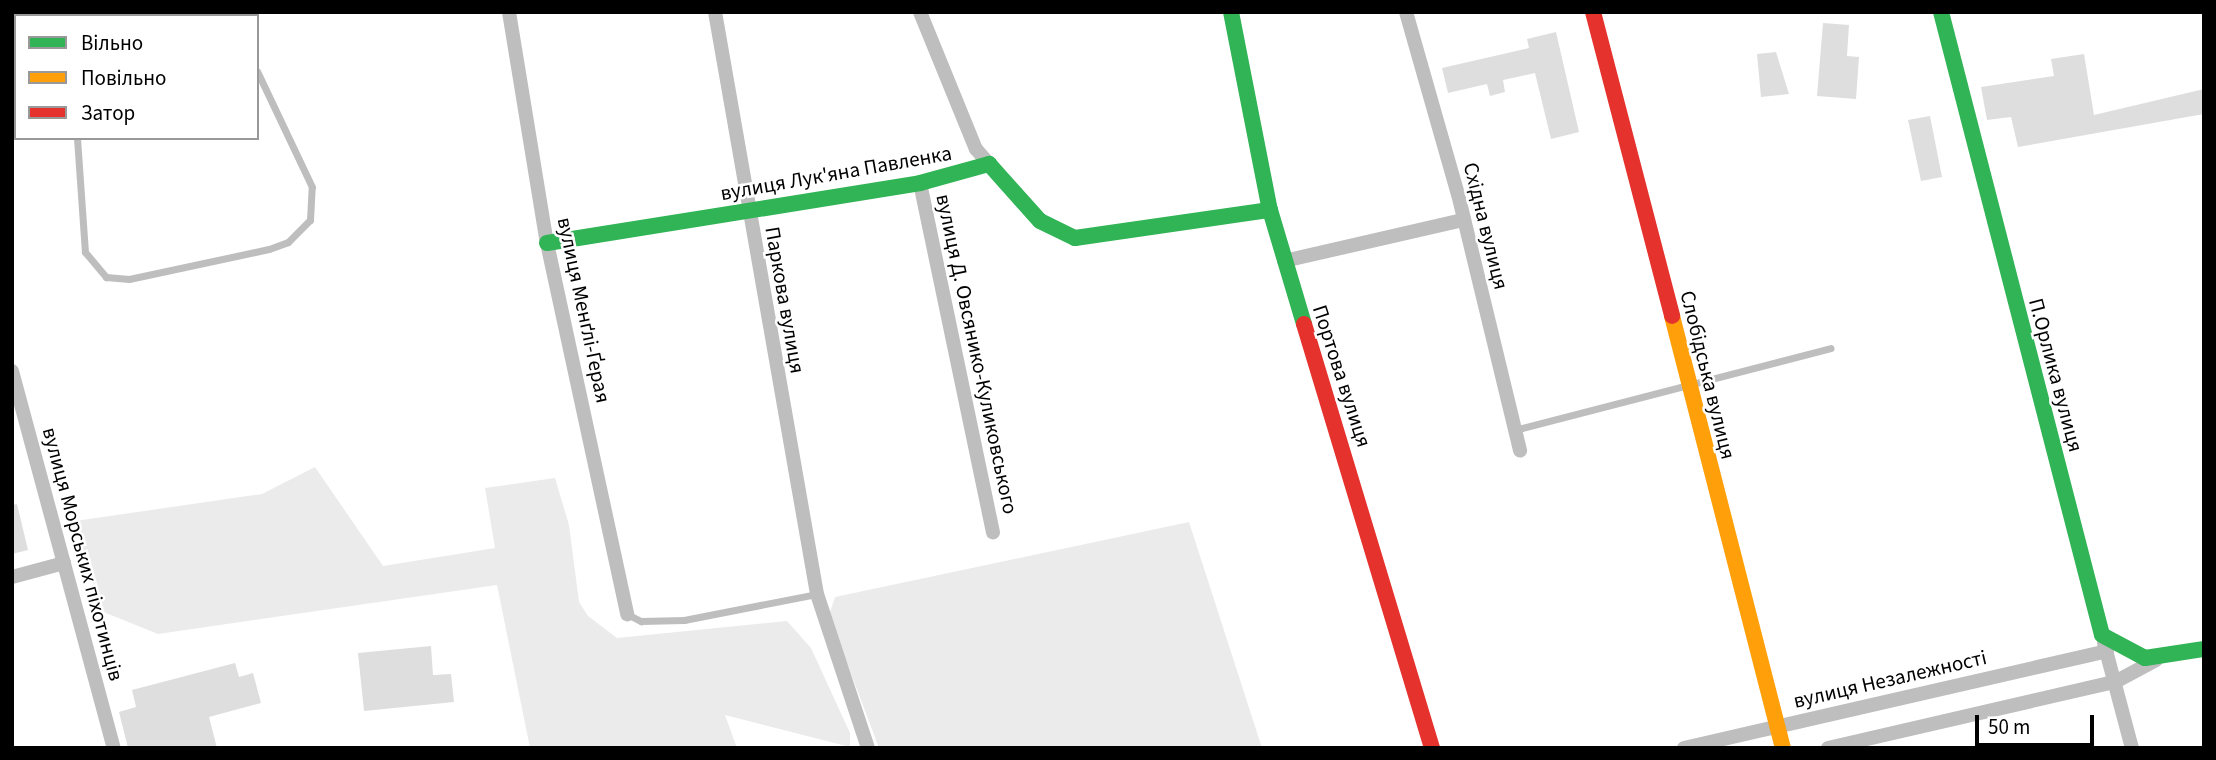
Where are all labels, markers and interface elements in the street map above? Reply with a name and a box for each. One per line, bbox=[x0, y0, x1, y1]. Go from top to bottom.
legend bbox=[14, 14, 259, 140]
text: Вільно bbox=[81, 28, 143, 58]
text: Повільно bbox=[81, 63, 166, 93]
text: Затор bbox=[81, 98, 135, 128]
street label: вулиця Лук'яна Павленка bbox=[718, 140, 954, 206]
street label: Східна вулиця bbox=[1458, 160, 1514, 292]
street label: вулиця Д. Овсянико-Куликовського bbox=[931, 192, 1023, 516]
street label: вулиця Менґлі-Ґерая bbox=[552, 215, 616, 405]
street label: Паркова вулиця bbox=[760, 225, 810, 375]
street label: Слобідська вулиця bbox=[1675, 288, 1741, 462]
street label: П.Орлика вулиця bbox=[2023, 295, 2089, 455]
street label: Портова вулиця bbox=[1307, 302, 1377, 450]
street label: вулиця Морських піхотинців bbox=[37, 424, 129, 684]
street label: вулиця Незалежності bbox=[1791, 645, 1989, 713]
scale bar bbox=[1978, 700, 2097, 744]
text: 50 m bbox=[1988, 712, 2030, 742]

